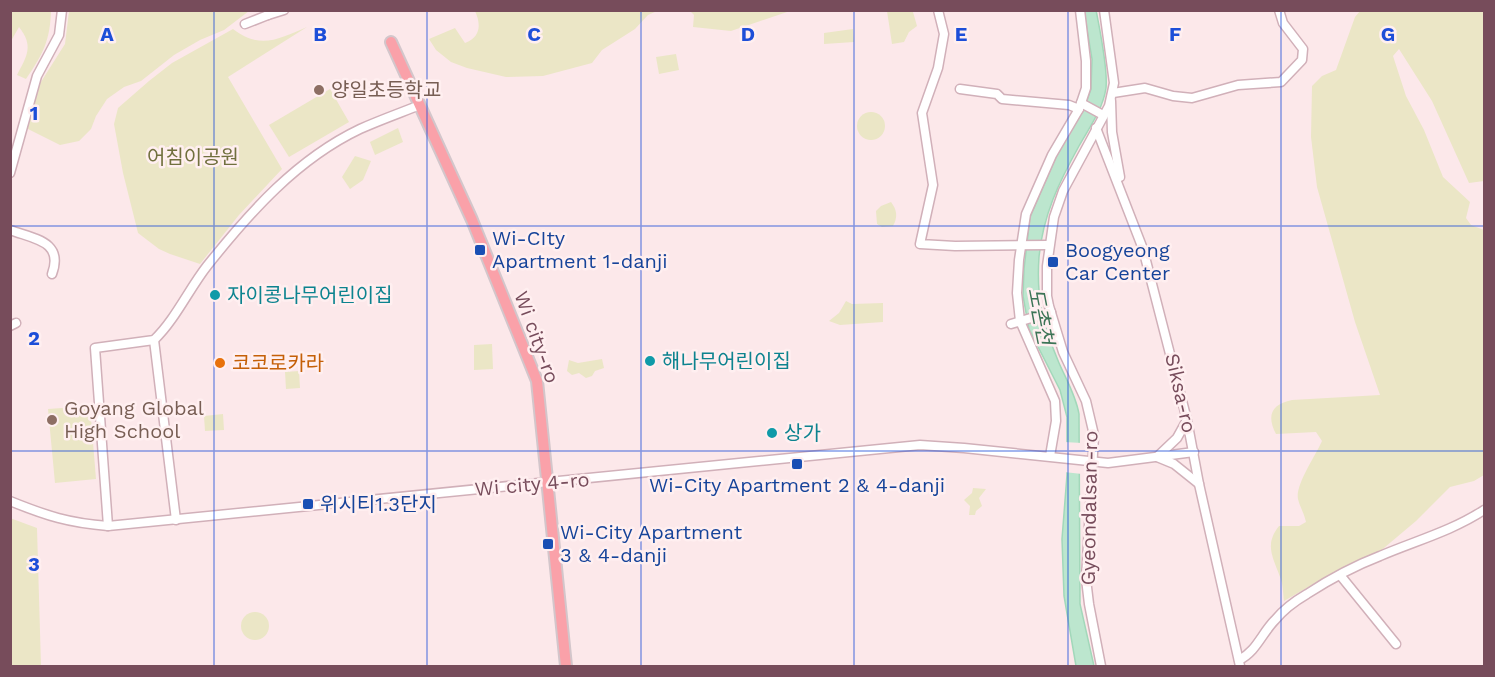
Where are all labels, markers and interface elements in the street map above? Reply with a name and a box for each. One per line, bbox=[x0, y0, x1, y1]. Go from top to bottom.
text: A bbox=[100, 22, 114, 46]
text: B bbox=[313, 22, 327, 46]
text: C bbox=[527, 22, 541, 46]
text: D bbox=[741, 22, 755, 46]
text: E bbox=[955, 22, 967, 46]
text: F bbox=[1169, 22, 1181, 46]
text: G bbox=[1381, 22, 1395, 46]
place label: 양일초등학교 bbox=[331, 78, 441, 102]
marker: 양일초등학교 bbox=[312, 83, 326, 97]
text: 1 bbox=[30, 101, 38, 125]
park label: 어침이공원 bbox=[147, 145, 239, 169]
place label: Wi-CIty Apartment 1-danji bbox=[492, 226, 668, 273]
place label: Boogyeong Car Center bbox=[1065, 238, 1170, 285]
marker: Wi-CIty Apartment 1-danji bbox=[473, 243, 487, 257]
marker: Boogyeong Car Center bbox=[1046, 255, 1060, 269]
place label: 자이콩나무어린이집 bbox=[227, 283, 393, 307]
water label: 도촌천 bbox=[1023, 285, 1059, 349]
marker: 자이콩나무어린이집 bbox=[208, 288, 222, 302]
street label: Wi city-ro bbox=[509, 288, 565, 386]
text: 2 bbox=[28, 326, 40, 350]
place label: 해나무어린이집 bbox=[662, 349, 791, 373]
place label: 코코로카라 bbox=[232, 351, 324, 375]
street label: Siksa-ro bbox=[1160, 351, 1202, 435]
marker: 해나무어린이집 bbox=[643, 354, 657, 368]
marker: 코코로카라 bbox=[213, 356, 227, 370]
place label: Goyang Global High School bbox=[64, 396, 204, 443]
marker: Goyang Global High School bbox=[45, 413, 59, 427]
place label: 상가 bbox=[784, 421, 821, 445]
marker: 상가 bbox=[765, 426, 779, 440]
street label: Gyeondalsan-ro bbox=[1076, 430, 1102, 586]
marker: Wi-City Apartment 2 & 4-danji bbox=[790, 457, 804, 471]
street label: Wi city 4-ro bbox=[474, 467, 590, 501]
place label: Wi-City Apartment 2 & 4-danji bbox=[649, 473, 945, 497]
place label: 위시티1.3단지 bbox=[320, 492, 437, 516]
marker: 위시티1.3단지 bbox=[301, 497, 315, 511]
place label: Wi-City Apartment 3 & 4-danji bbox=[560, 520, 743, 567]
marker: Wi-City Apartment 3 & 4-danji bbox=[541, 537, 555, 551]
text: 3 bbox=[28, 552, 40, 576]

